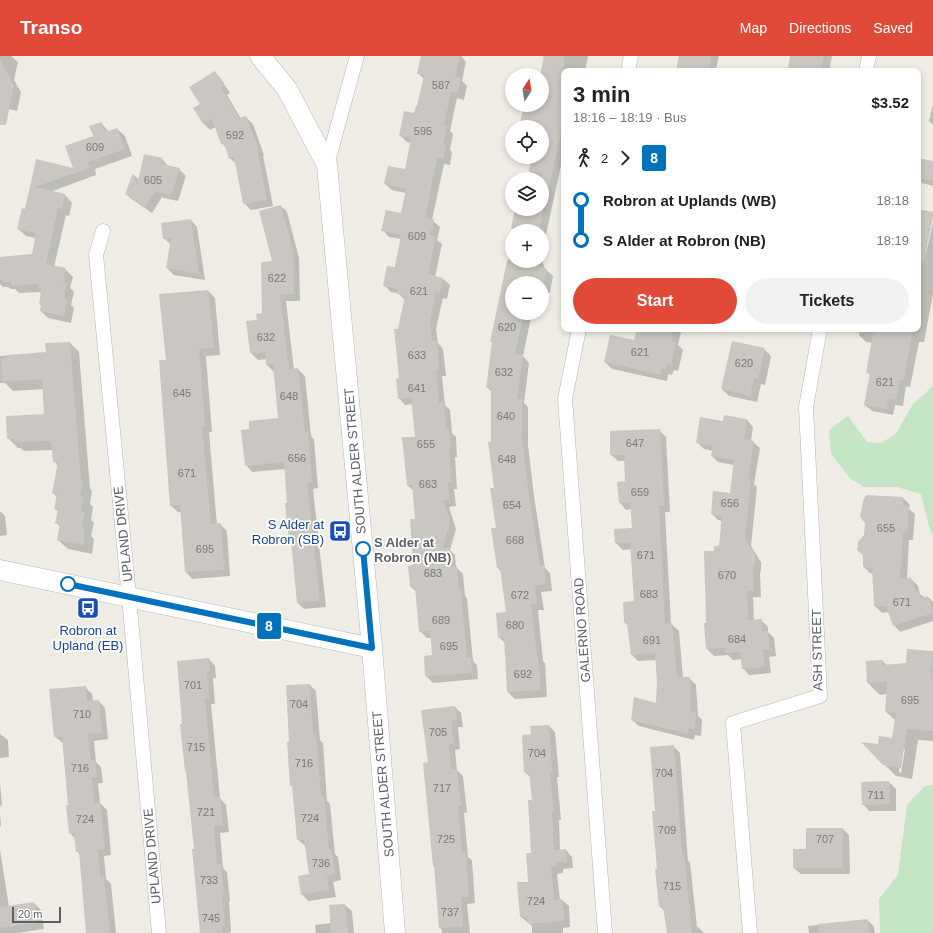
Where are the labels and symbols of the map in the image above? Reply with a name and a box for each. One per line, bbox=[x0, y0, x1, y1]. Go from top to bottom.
north arrow bbox=[505, 68, 549, 112]
house number: 587 bbox=[432, 79, 450, 91]
house number: 595 bbox=[414, 125, 432, 137]
house number: 592 bbox=[226, 129, 244, 141]
house number: 609 bbox=[86, 141, 104, 153]
house number: 605 bbox=[144, 174, 162, 186]
house number: 609 bbox=[408, 230, 426, 242]
house number: 622 bbox=[268, 272, 286, 284]
house number: 621 bbox=[410, 285, 428, 297]
house number: 620 bbox=[498, 321, 516, 333]
house number: 632 bbox=[257, 331, 275, 343]
house number: 621 bbox=[631, 346, 649, 358]
house number: 633 bbox=[408, 349, 426, 361]
house number: 620 bbox=[735, 357, 753, 369]
house number: 632 bbox=[495, 366, 513, 378]
house number: 621 bbox=[876, 376, 894, 388]
house number: 641 bbox=[408, 382, 426, 394]
house number: 645 bbox=[173, 387, 191, 399]
street label: SOUTH ALDER STREET bbox=[341, 387, 369, 535]
house number: 648 bbox=[280, 390, 298, 402]
house number: 640 bbox=[497, 410, 515, 422]
house number: 647 bbox=[626, 437, 644, 449]
house number: 655 bbox=[417, 438, 435, 450]
house number: 656 bbox=[288, 452, 306, 464]
house number: 648 bbox=[498, 453, 516, 465]
house number: 671 bbox=[178, 467, 196, 479]
house number: 663 bbox=[419, 478, 437, 490]
street label: UPLAND DRIVE bbox=[110, 485, 135, 583]
house number: 659 bbox=[631, 486, 649, 498]
house number: 656 bbox=[721, 497, 739, 509]
house number: 654 bbox=[503, 499, 521, 511]
place label: S Alder at Robron (SB) bbox=[252, 517, 324, 547]
bus stop icon: S Alder at Robron (SB) bbox=[327, 518, 353, 544]
house number: 655 bbox=[877, 522, 895, 534]
house number: 668 bbox=[506, 534, 524, 546]
place label: S Alder at Robron (NB) bbox=[374, 535, 451, 565]
marker: S Alder at Robron (NB) bbox=[355, 541, 371, 557]
house number: 695 bbox=[196, 543, 214, 555]
house number: 671 bbox=[637, 549, 655, 561]
house number: 683 bbox=[424, 567, 442, 579]
house number: 670 bbox=[718, 569, 736, 581]
unlabelled marker bbox=[60, 576, 76, 592]
street label: GALERNO ROAD bbox=[571, 577, 593, 683]
house number: 683 bbox=[640, 588, 658, 600]
house number: 672 bbox=[511, 589, 529, 601]
bus stop icon: Robron at Upland (EB) bbox=[75, 595, 101, 621]
house number: 671 bbox=[893, 596, 911, 608]
street label: ASH STREET bbox=[809, 609, 825, 691]
line badge: 8 bbox=[256, 613, 282, 639]
house number: 689 bbox=[432, 614, 450, 626]
house number: 680 bbox=[506, 619, 524, 631]
place label: Robron at Upland (EB) bbox=[53, 623, 123, 653]
house number: 684 bbox=[728, 633, 746, 645]
house number: 691 bbox=[643, 634, 661, 646]
house number: 695 bbox=[440, 640, 458, 652]
house number: 692 bbox=[514, 668, 532, 680]
house number: 701 bbox=[184, 679, 202, 691]
house number: 695 bbox=[901, 694, 919, 706]
house number: 704 bbox=[290, 698, 308, 710]
house number: 710 bbox=[73, 708, 91, 720]
street label: SOUTH ALDER STREET bbox=[369, 710, 397, 858]
house number: 705 bbox=[429, 726, 447, 738]
house number: 715 bbox=[187, 741, 205, 753]
house number: 704 bbox=[528, 747, 546, 759]
house number: 716 bbox=[295, 757, 313, 769]
house number: 716 bbox=[71, 762, 89, 774]
house number: 704 bbox=[655, 767, 673, 779]
house number: 717 bbox=[433, 782, 451, 794]
house number: 711 bbox=[867, 789, 885, 801]
house number: 721 bbox=[197, 806, 215, 818]
street label: UPLAND DRIVE bbox=[140, 807, 164, 905]
house number: 724 bbox=[301, 812, 319, 824]
house number: 724 bbox=[76, 813, 94, 825]
house number: 709 bbox=[658, 824, 676, 836]
house number: 725 bbox=[437, 833, 455, 845]
house number: 707 bbox=[816, 833, 834, 845]
house number: 736 bbox=[312, 857, 330, 869]
house number: 733 bbox=[200, 874, 218, 886]
house number: 715 bbox=[663, 880, 681, 892]
house number: 724 bbox=[527, 895, 545, 907]
scale bar bbox=[12, 905, 61, 924]
house number: 737 bbox=[441, 906, 459, 918]
house number: 745 bbox=[202, 912, 220, 924]

